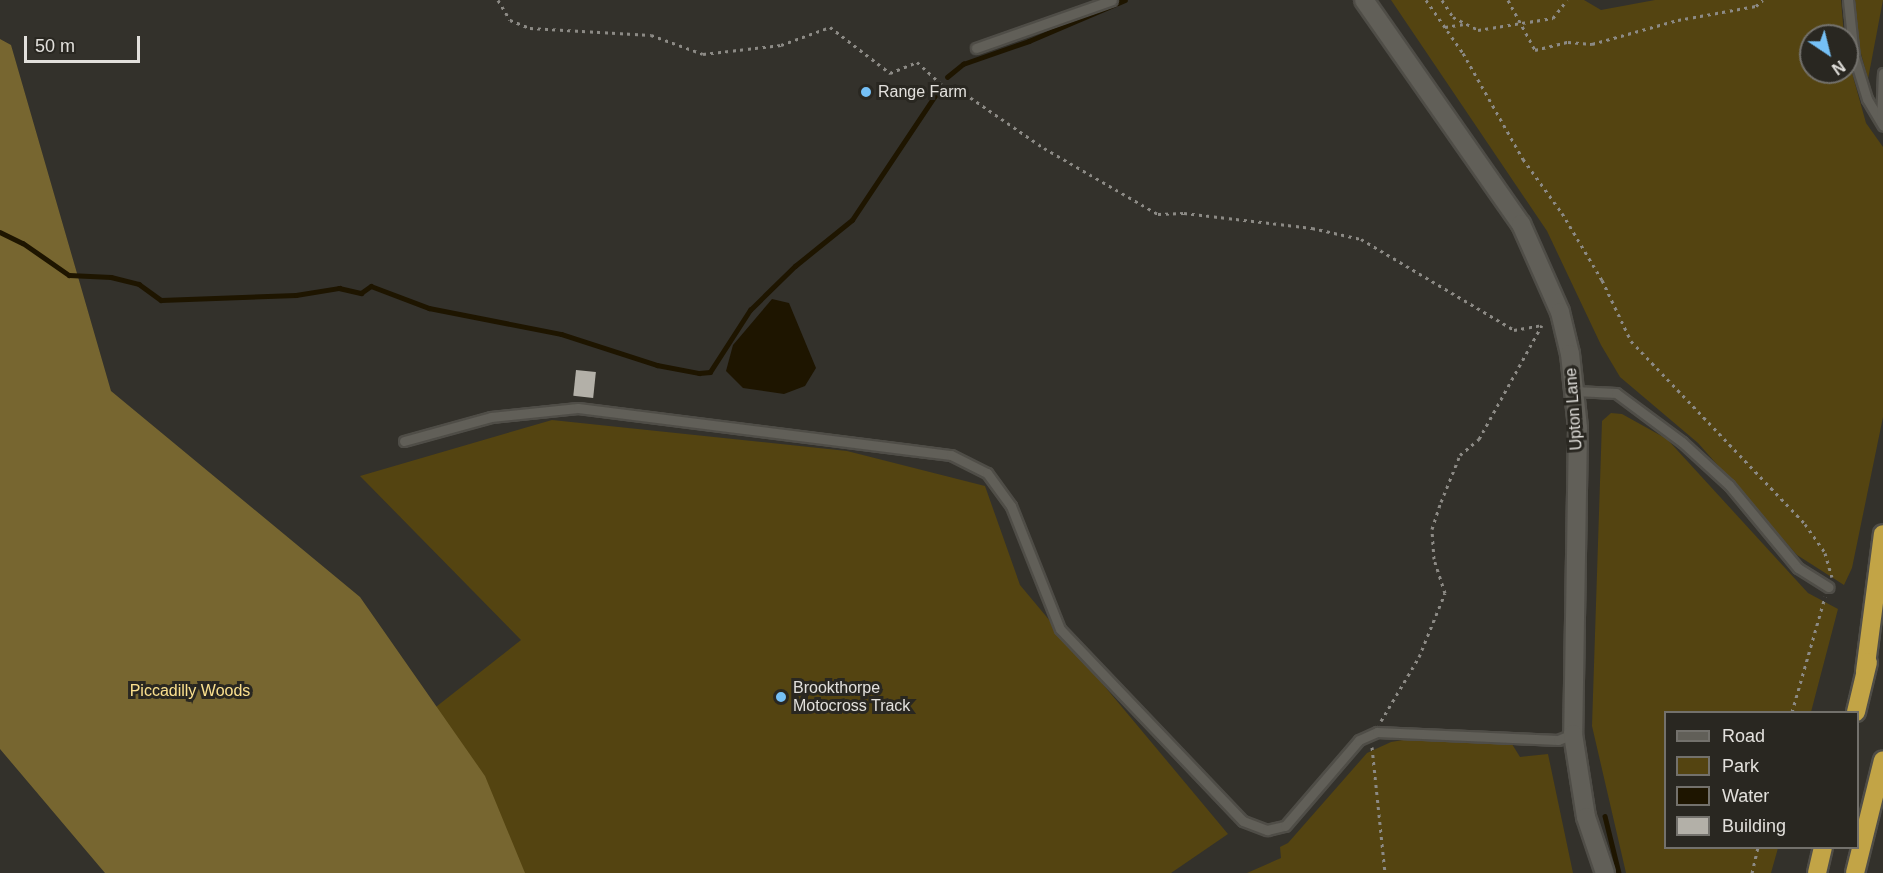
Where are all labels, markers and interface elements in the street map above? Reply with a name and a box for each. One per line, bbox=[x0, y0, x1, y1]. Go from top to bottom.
scale bar bbox=[27, 24, 142, 62]
north arrow bbox=[1799, 24, 1859, 84]
text: 50 m bbox=[35, 36, 75, 56]
text: N bbox=[1829, 57, 1848, 78]
place label: Range Farm bbox=[878, 82, 967, 102]
marker: Range Farm bbox=[859, 85, 873, 99]
street label: Upton Lane bbox=[1562, 367, 1586, 451]
place label: Brookthorpe Motocross Track bbox=[793, 678, 911, 716]
park label: Piccadilly Woods bbox=[130, 681, 250, 701]
marker: Brookthorpe Motocross Track bbox=[774, 690, 788, 704]
legend bbox=[1664, 711, 1859, 849]
text: Road bbox=[1722, 726, 1765, 746]
text: Park bbox=[1722, 756, 1759, 776]
text: Water bbox=[1722, 786, 1769, 806]
text: Building bbox=[1722, 816, 1786, 836]

